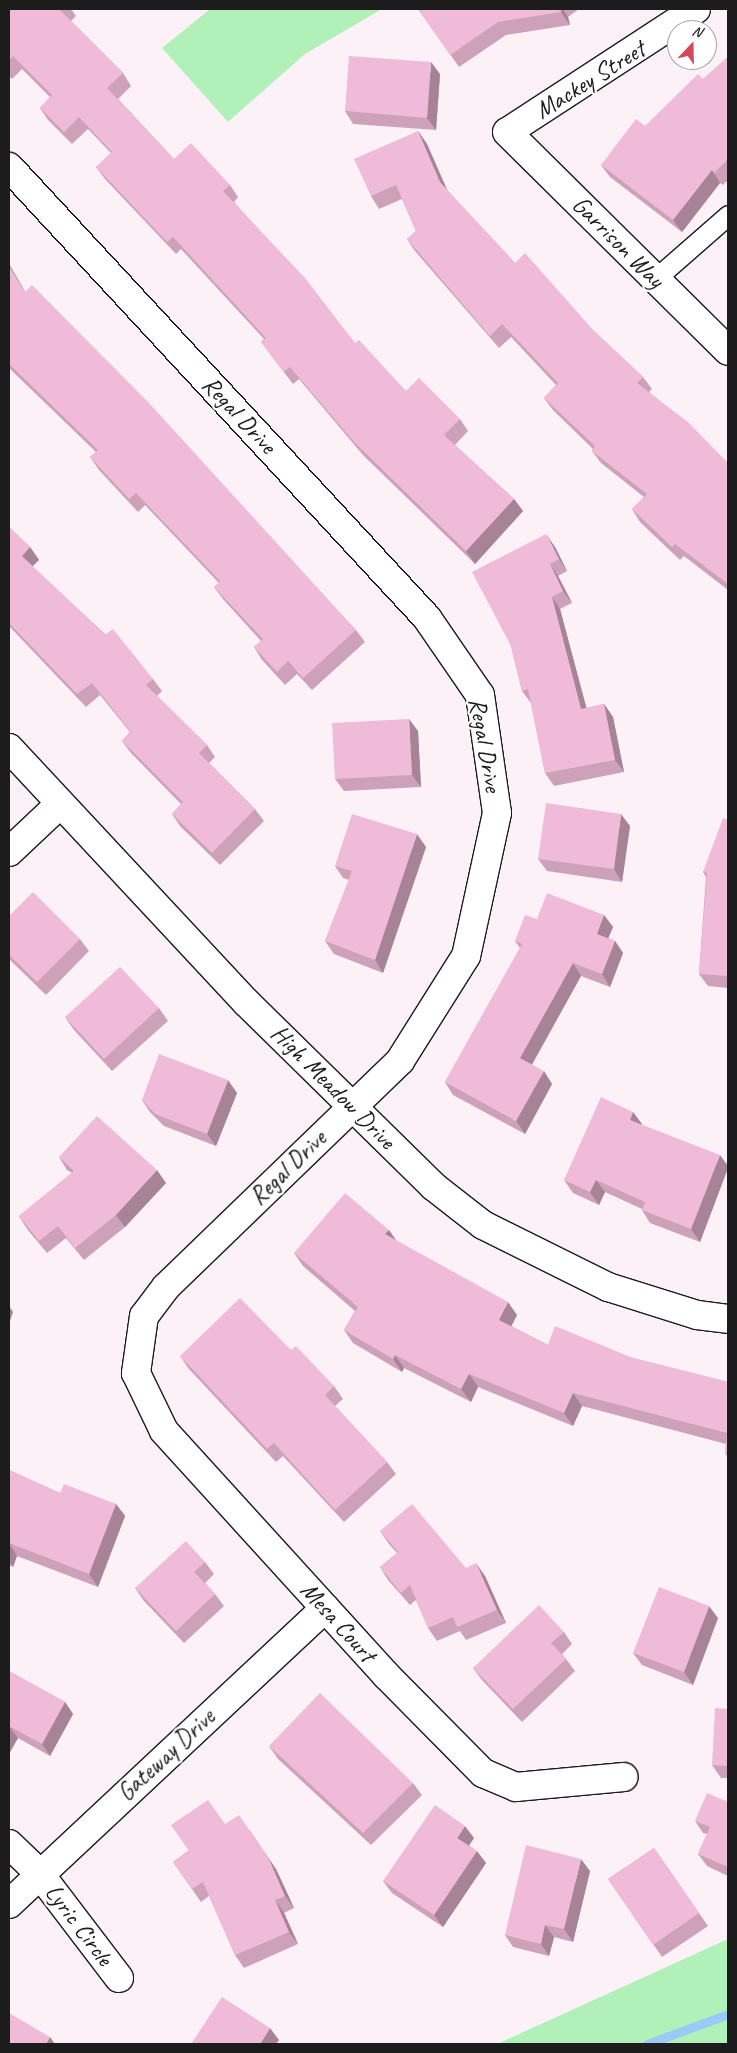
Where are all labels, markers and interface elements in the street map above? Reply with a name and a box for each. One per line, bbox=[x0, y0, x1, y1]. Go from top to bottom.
north arrow bbox=[667, 20, 717, 70]
text: N bbox=[690, 22, 704, 41]
street label: Mackey Street bbox=[529, 34, 651, 126]
street label: Garrison Way bbox=[566, 190, 670, 294]
street label: Regal Drive bbox=[196, 370, 282, 460]
street label: Regal Drive bbox=[462, 695, 508, 795]
street label: High Meadow Drive bbox=[264, 1018, 402, 1156]
street label: Regal Drive bbox=[243, 1124, 333, 1212]
street label: Mesa Court bbox=[294, 1576, 382, 1668]
street label: Gateway Drive bbox=[111, 1702, 221, 1808]
street label: Lyric Circle bbox=[39, 1878, 119, 1972]

